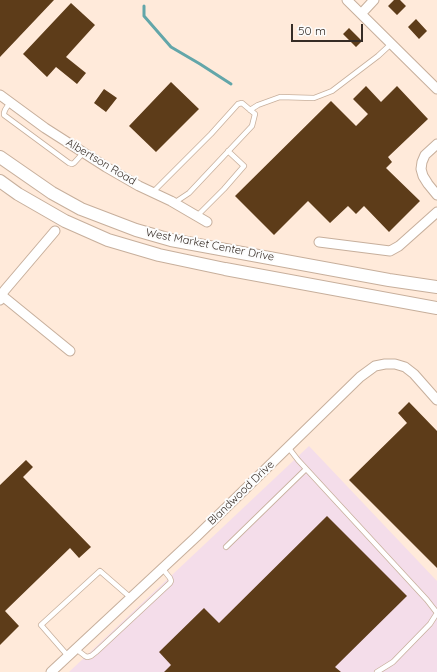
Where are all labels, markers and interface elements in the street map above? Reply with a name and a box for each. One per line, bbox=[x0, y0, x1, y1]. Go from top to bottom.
scale bar bbox=[293, 16, 365, 42]
text: 50 m bbox=[298, 23, 326, 38]
street label: Albertson Road bbox=[64, 136, 138, 188]
street label: West Market Center Drive bbox=[145, 226, 275, 264]
street label: Blandwood Drive bbox=[205, 458, 277, 528]

